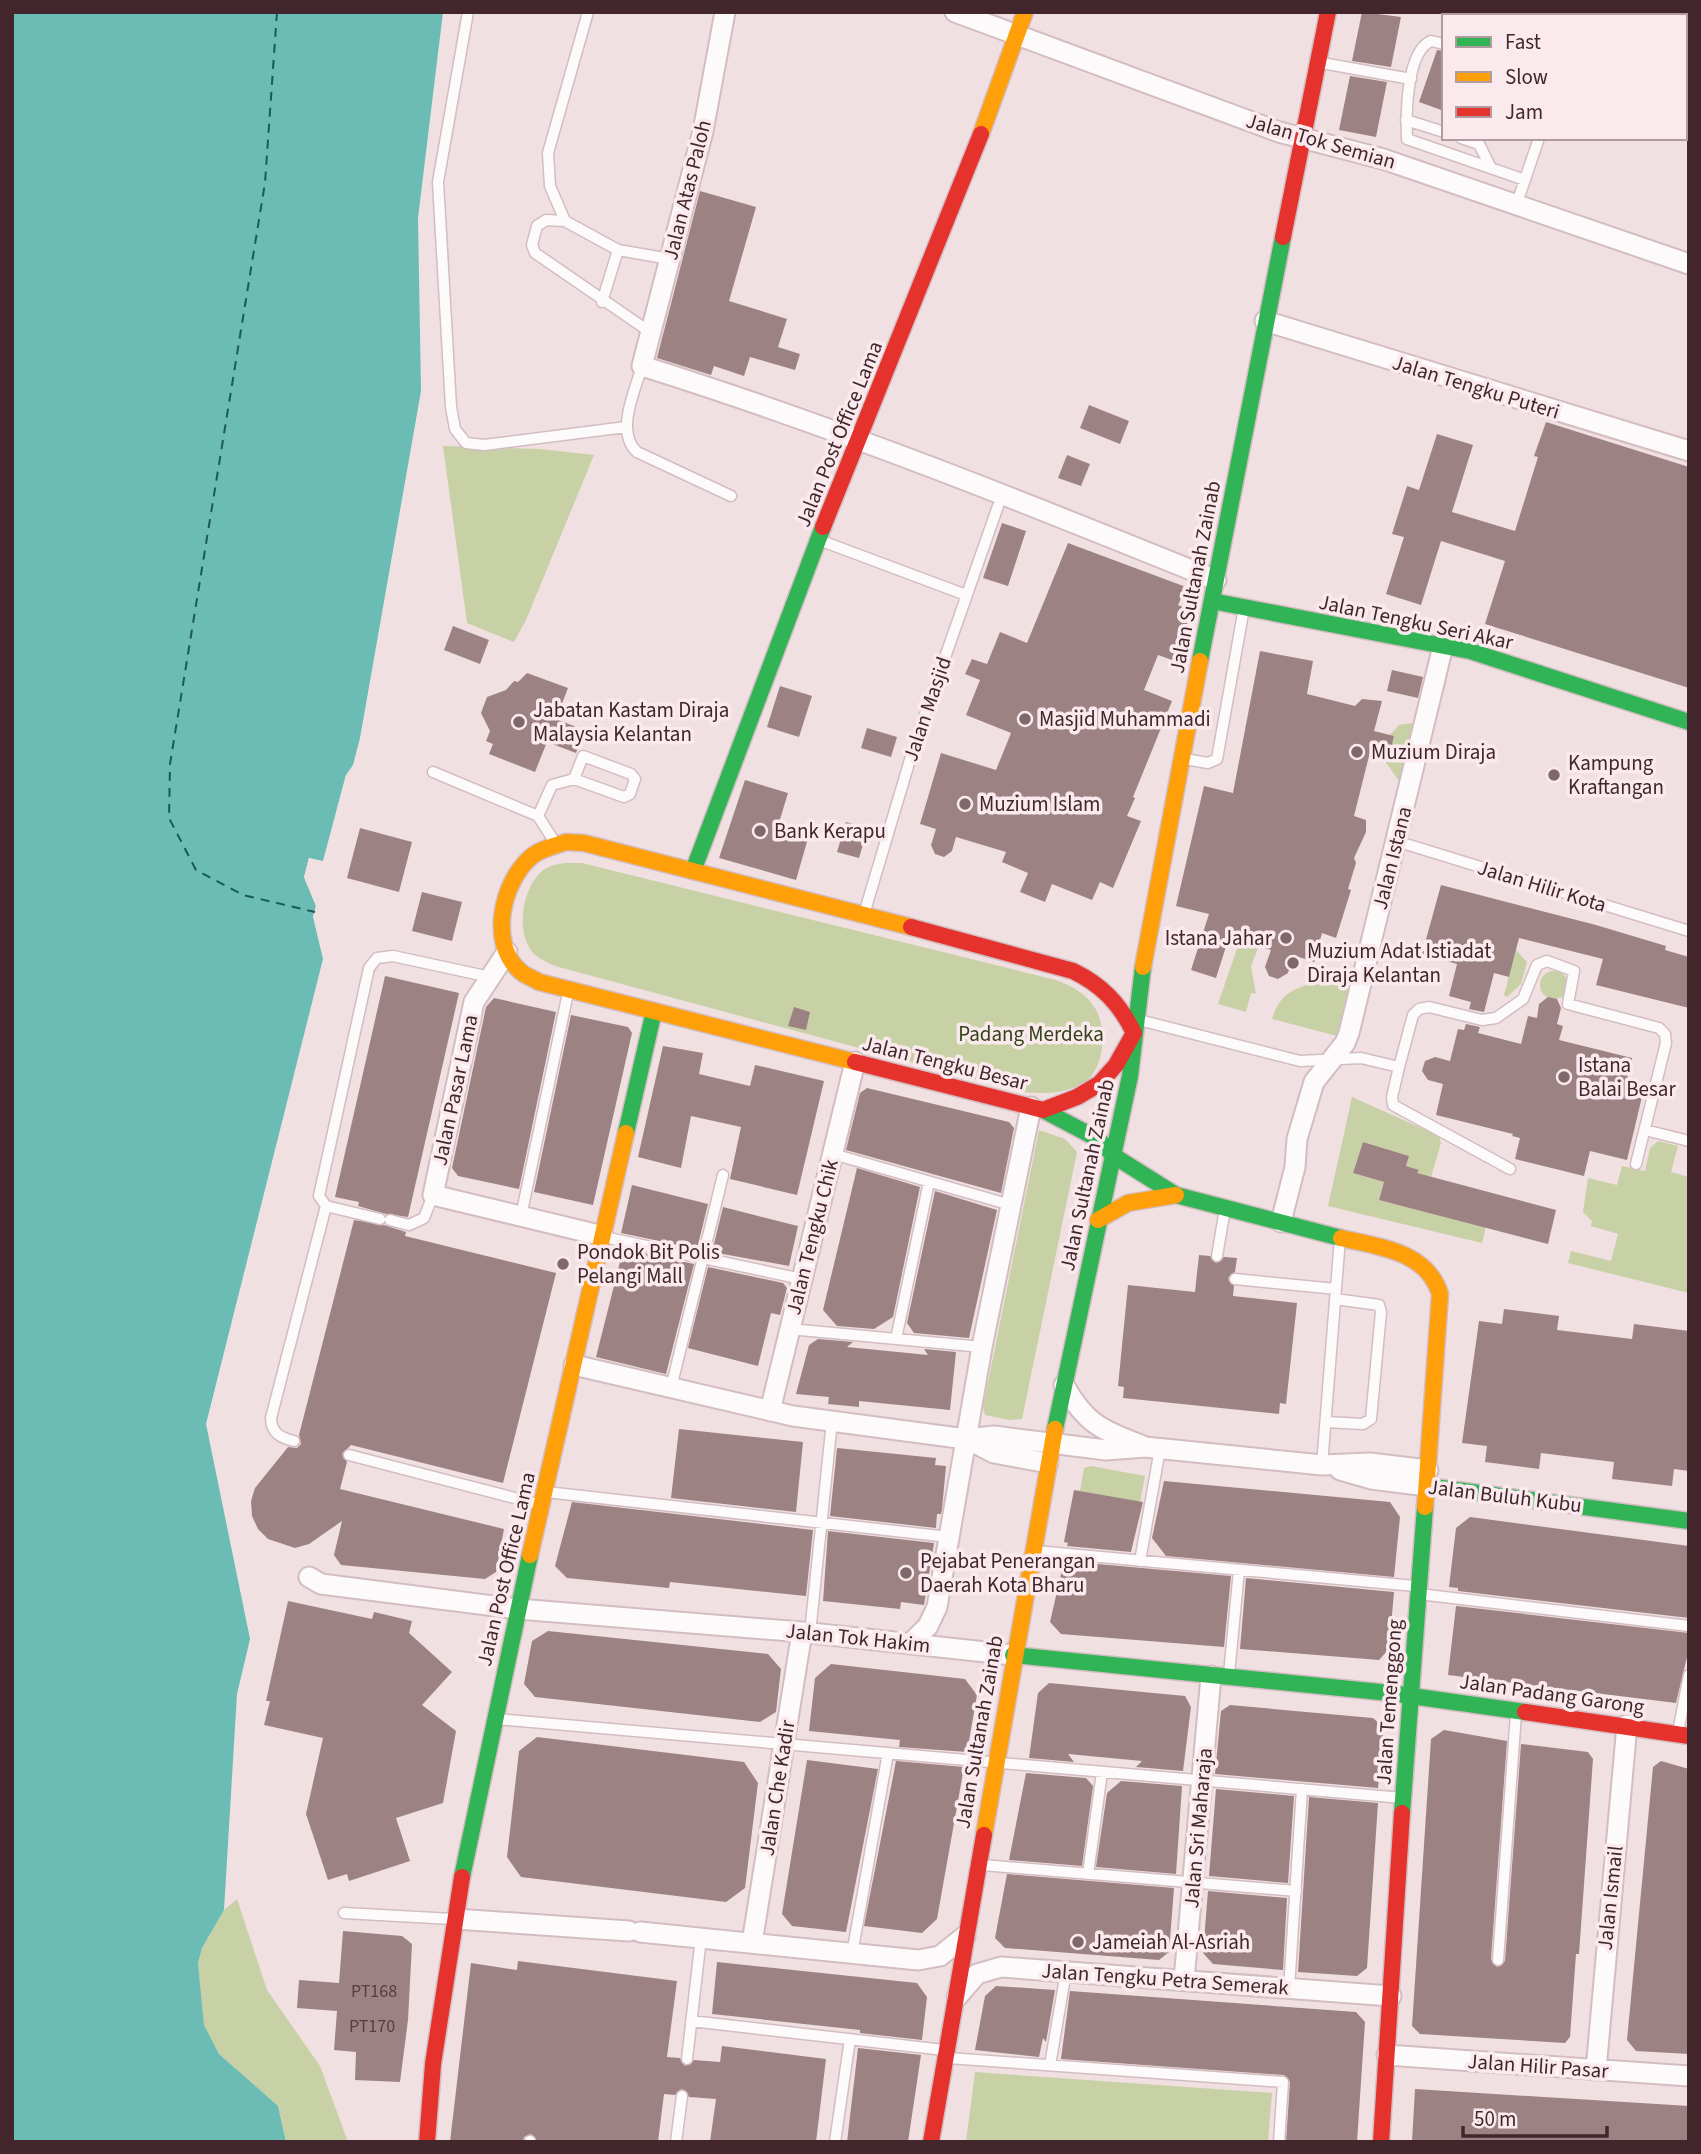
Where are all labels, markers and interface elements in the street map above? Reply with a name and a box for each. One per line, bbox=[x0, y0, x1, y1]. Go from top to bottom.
legend bbox=[1442, 14, 1687, 140]
text: Fast bbox=[1505, 27, 1541, 57]
text: Slow bbox=[1505, 62, 1548, 92]
text: Jam bbox=[1505, 97, 1543, 127]
street label: Jalan Tok Semian bbox=[1243, 105, 1399, 177]
street label: Jalan Atas Paloh bbox=[655, 117, 719, 263]
street label: Jalan Post Office Lama bbox=[788, 336, 890, 532]
street label: Jalan Tengku Puteri bbox=[1389, 347, 1563, 427]
street label: Jalan Sultanah Zainab bbox=[1162, 478, 1228, 676]
street label: Jalan Tengku Seri Akar bbox=[1316, 587, 1517, 657]
street label: Jalan Masjid bbox=[895, 653, 959, 765]
place label: Jabatan Kastam Diraja Malaysia Kelantan bbox=[533, 695, 729, 749]
place label: Masjid Muhammadi bbox=[1039, 704, 1211, 734]
marker: Masjid Muhammadi bbox=[1017, 711, 1033, 727]
marker: Jabatan Kastam Diraja Malaysia Kelantan bbox=[511, 714, 527, 730]
place label: Muzium Diraja bbox=[1371, 737, 1496, 767]
marker: Muzium Diraja bbox=[1349, 744, 1365, 760]
place label: Kampung Kraftangan bbox=[1568, 748, 1664, 802]
marker: Kampung Kraftangan bbox=[1546, 767, 1562, 783]
place label: Muzium Islam bbox=[979, 789, 1101, 819]
marker: Muzium Islam bbox=[957, 796, 973, 812]
street label: Jalan Istana bbox=[1365, 803, 1419, 913]
place label: Bank Kerapu bbox=[774, 816, 886, 846]
marker: Bank Kerapu bbox=[752, 823, 768, 839]
street label: Jalan Hilir Kota bbox=[1474, 852, 1610, 920]
place label: Istana Jahar bbox=[1165, 923, 1273, 953]
marker: Istana Jahar bbox=[1278, 930, 1294, 946]
place label: Muzium Adat Istiadat Diraja Kelantan bbox=[1307, 936, 1491, 990]
marker: Muzium Adat Istiadat Diraja Kelantan bbox=[1285, 955, 1301, 971]
street label: Jalan Pasar Lama bbox=[424, 1012, 486, 1168]
park label: Padang Merdeka bbox=[958, 1019, 1104, 1049]
street label: Jalan Tengku Besar bbox=[859, 1028, 1032, 1098]
place label: Istana Balai Besar bbox=[1578, 1050, 1676, 1104]
marker: Istana Balai Besar bbox=[1556, 1069, 1572, 1085]
street label: Jalan Sultanah Zainab bbox=[1052, 1076, 1122, 1274]
street label: Jalan Tengku Chik bbox=[778, 1155, 846, 1318]
place label: Pondok Bit Polis Pelangi Mall bbox=[577, 1237, 720, 1291]
marker: Pondok Bit Polis Pelangi Mall bbox=[555, 1256, 571, 1272]
street label: Jalan Post Office Lama bbox=[469, 1469, 543, 1669]
street label: Jalan Buluh Kubu bbox=[1426, 1472, 1584, 1520]
place label: Pejabat Penerangan Daerah Kota Bharu bbox=[920, 1546, 1095, 1600]
marker: Pejabat Penerangan Daerah Kota Bharu bbox=[898, 1565, 914, 1581]
street label: Jalan Tok Hakim bbox=[784, 1615, 932, 1661]
street label: Jalan Temenggong bbox=[1368, 1618, 1410, 1786]
street label: Jalan Sultanah Zainab bbox=[947, 1633, 1011, 1831]
street label: Jalan Padang Garong bbox=[1458, 1666, 1647, 1722]
street label: Jalan Che Kadir bbox=[751, 1717, 803, 1858]
street label: Jalan Sri Maharaja bbox=[1176, 1746, 1220, 1910]
street label: Jalan Ismail bbox=[1590, 1844, 1630, 1952]
place label: Jameiah Al-Asriah bbox=[1092, 1927, 1250, 1957]
marker: Jameiah Al-Asriah bbox=[1070, 1934, 1086, 1950]
street label: Jalan Tengku Petra Semerak bbox=[1040, 1955, 1290, 2003]
house number: PT168 bbox=[351, 1979, 397, 2004]
house number: PT170 bbox=[349, 2014, 395, 2039]
street label: Jalan Hilir Pasar bbox=[1466, 2046, 1610, 2086]
scale bar bbox=[1463, 2094, 1606, 2138]
text: 50 m bbox=[1474, 2104, 1516, 2134]

